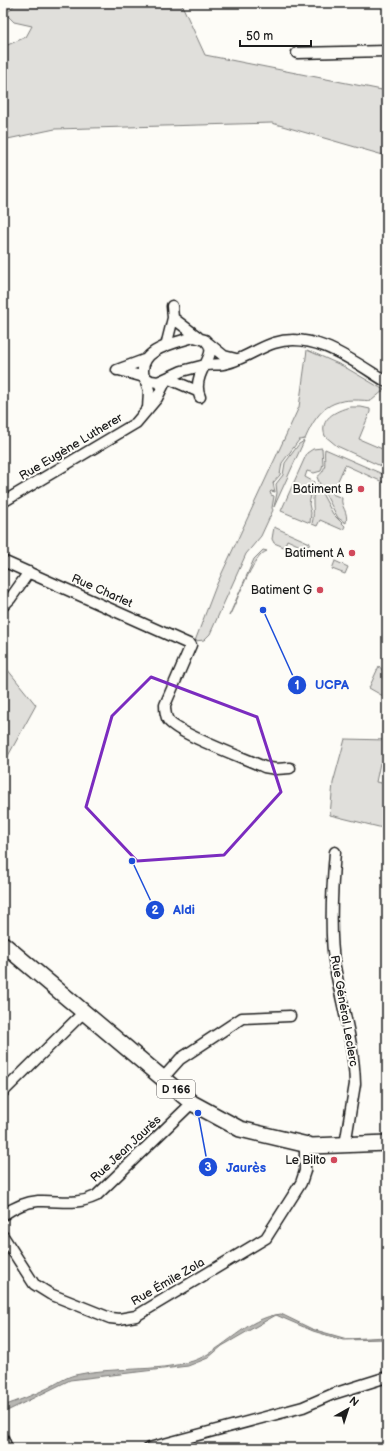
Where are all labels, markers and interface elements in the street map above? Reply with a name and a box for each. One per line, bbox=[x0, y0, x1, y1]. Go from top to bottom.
scale bar bbox=[240, 22, 311, 48]
text: 50 m bbox=[246, 29, 273, 44]
street label: Rue Eugène Lutherer bbox=[17, 410, 126, 484]
place label: Batiment B bbox=[293, 482, 353, 497]
marker: Batiment B bbox=[356, 484, 366, 494]
place label: Batiment A bbox=[284, 546, 345, 561]
marker: Batiment A bbox=[347, 548, 357, 558]
street label: Rue Charlet bbox=[69, 571, 135, 611]
place label: Batiment G bbox=[251, 583, 312, 598]
marker: Batiment G bbox=[315, 585, 325, 595]
callout: UCPA bbox=[287, 672, 357, 697]
text: UCPA bbox=[315, 677, 349, 693]
text: 1 bbox=[294, 678, 300, 693]
callout: Aldi bbox=[145, 897, 203, 922]
text: Aldi bbox=[172, 902, 195, 918]
text: 2 bbox=[151, 903, 159, 918]
street label: Rue Général Leclerc bbox=[327, 954, 361, 1068]
road number: D 166 bbox=[157, 1080, 195, 1098]
street label: Rue Jean Jaurès bbox=[88, 1112, 164, 1186]
place label: Le Bilto bbox=[285, 1153, 326, 1168]
callout: Jaurès bbox=[198, 1155, 275, 1180]
marker: Le Bilto bbox=[329, 1155, 339, 1165]
text: 3 bbox=[204, 1160, 212, 1175]
text: Jaurès bbox=[226, 1160, 266, 1176]
street label: Rue Émile Zola bbox=[128, 1254, 208, 1309]
north arrow bbox=[328, 1389, 368, 1429]
text: N bbox=[347, 1394, 361, 1409]

